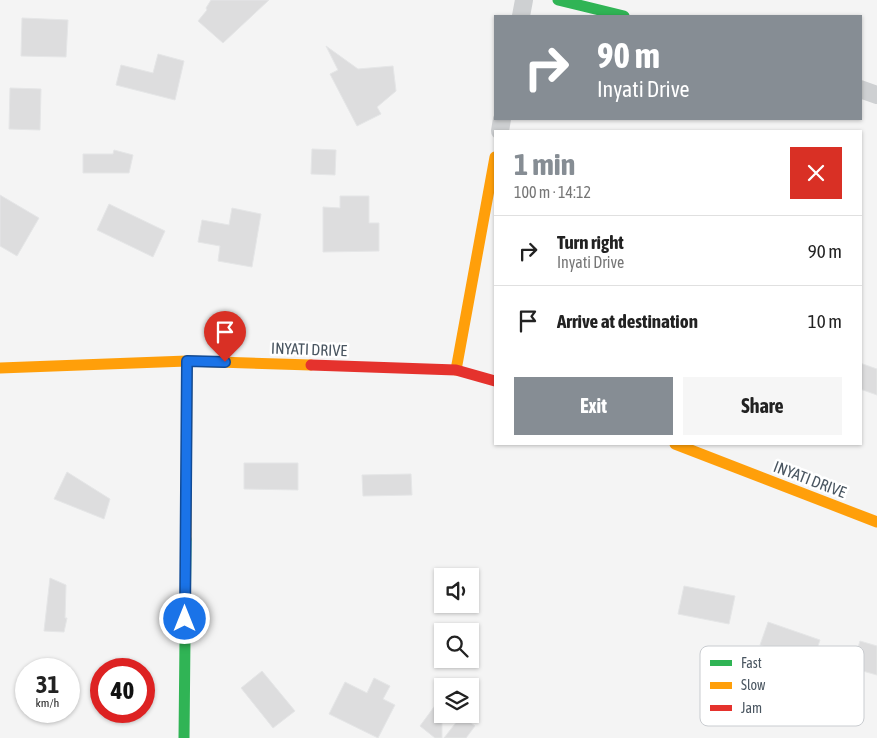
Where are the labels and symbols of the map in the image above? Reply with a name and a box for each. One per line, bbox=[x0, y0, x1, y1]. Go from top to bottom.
pin bbox=[204, 311, 246, 362]
street label: INYATI DRIVE bbox=[271, 339, 347, 359]
street label: INYATI DRIVE bbox=[771, 457, 849, 501]
position arrow bbox=[158, 592, 210, 644]
legend bbox=[700, 646, 864, 726]
text: Fast bbox=[741, 655, 762, 671]
speed limit sign: 40 bbox=[90, 658, 155, 723]
text: Slow bbox=[741, 677, 766, 693]
text: Jam bbox=[741, 700, 762, 716]

